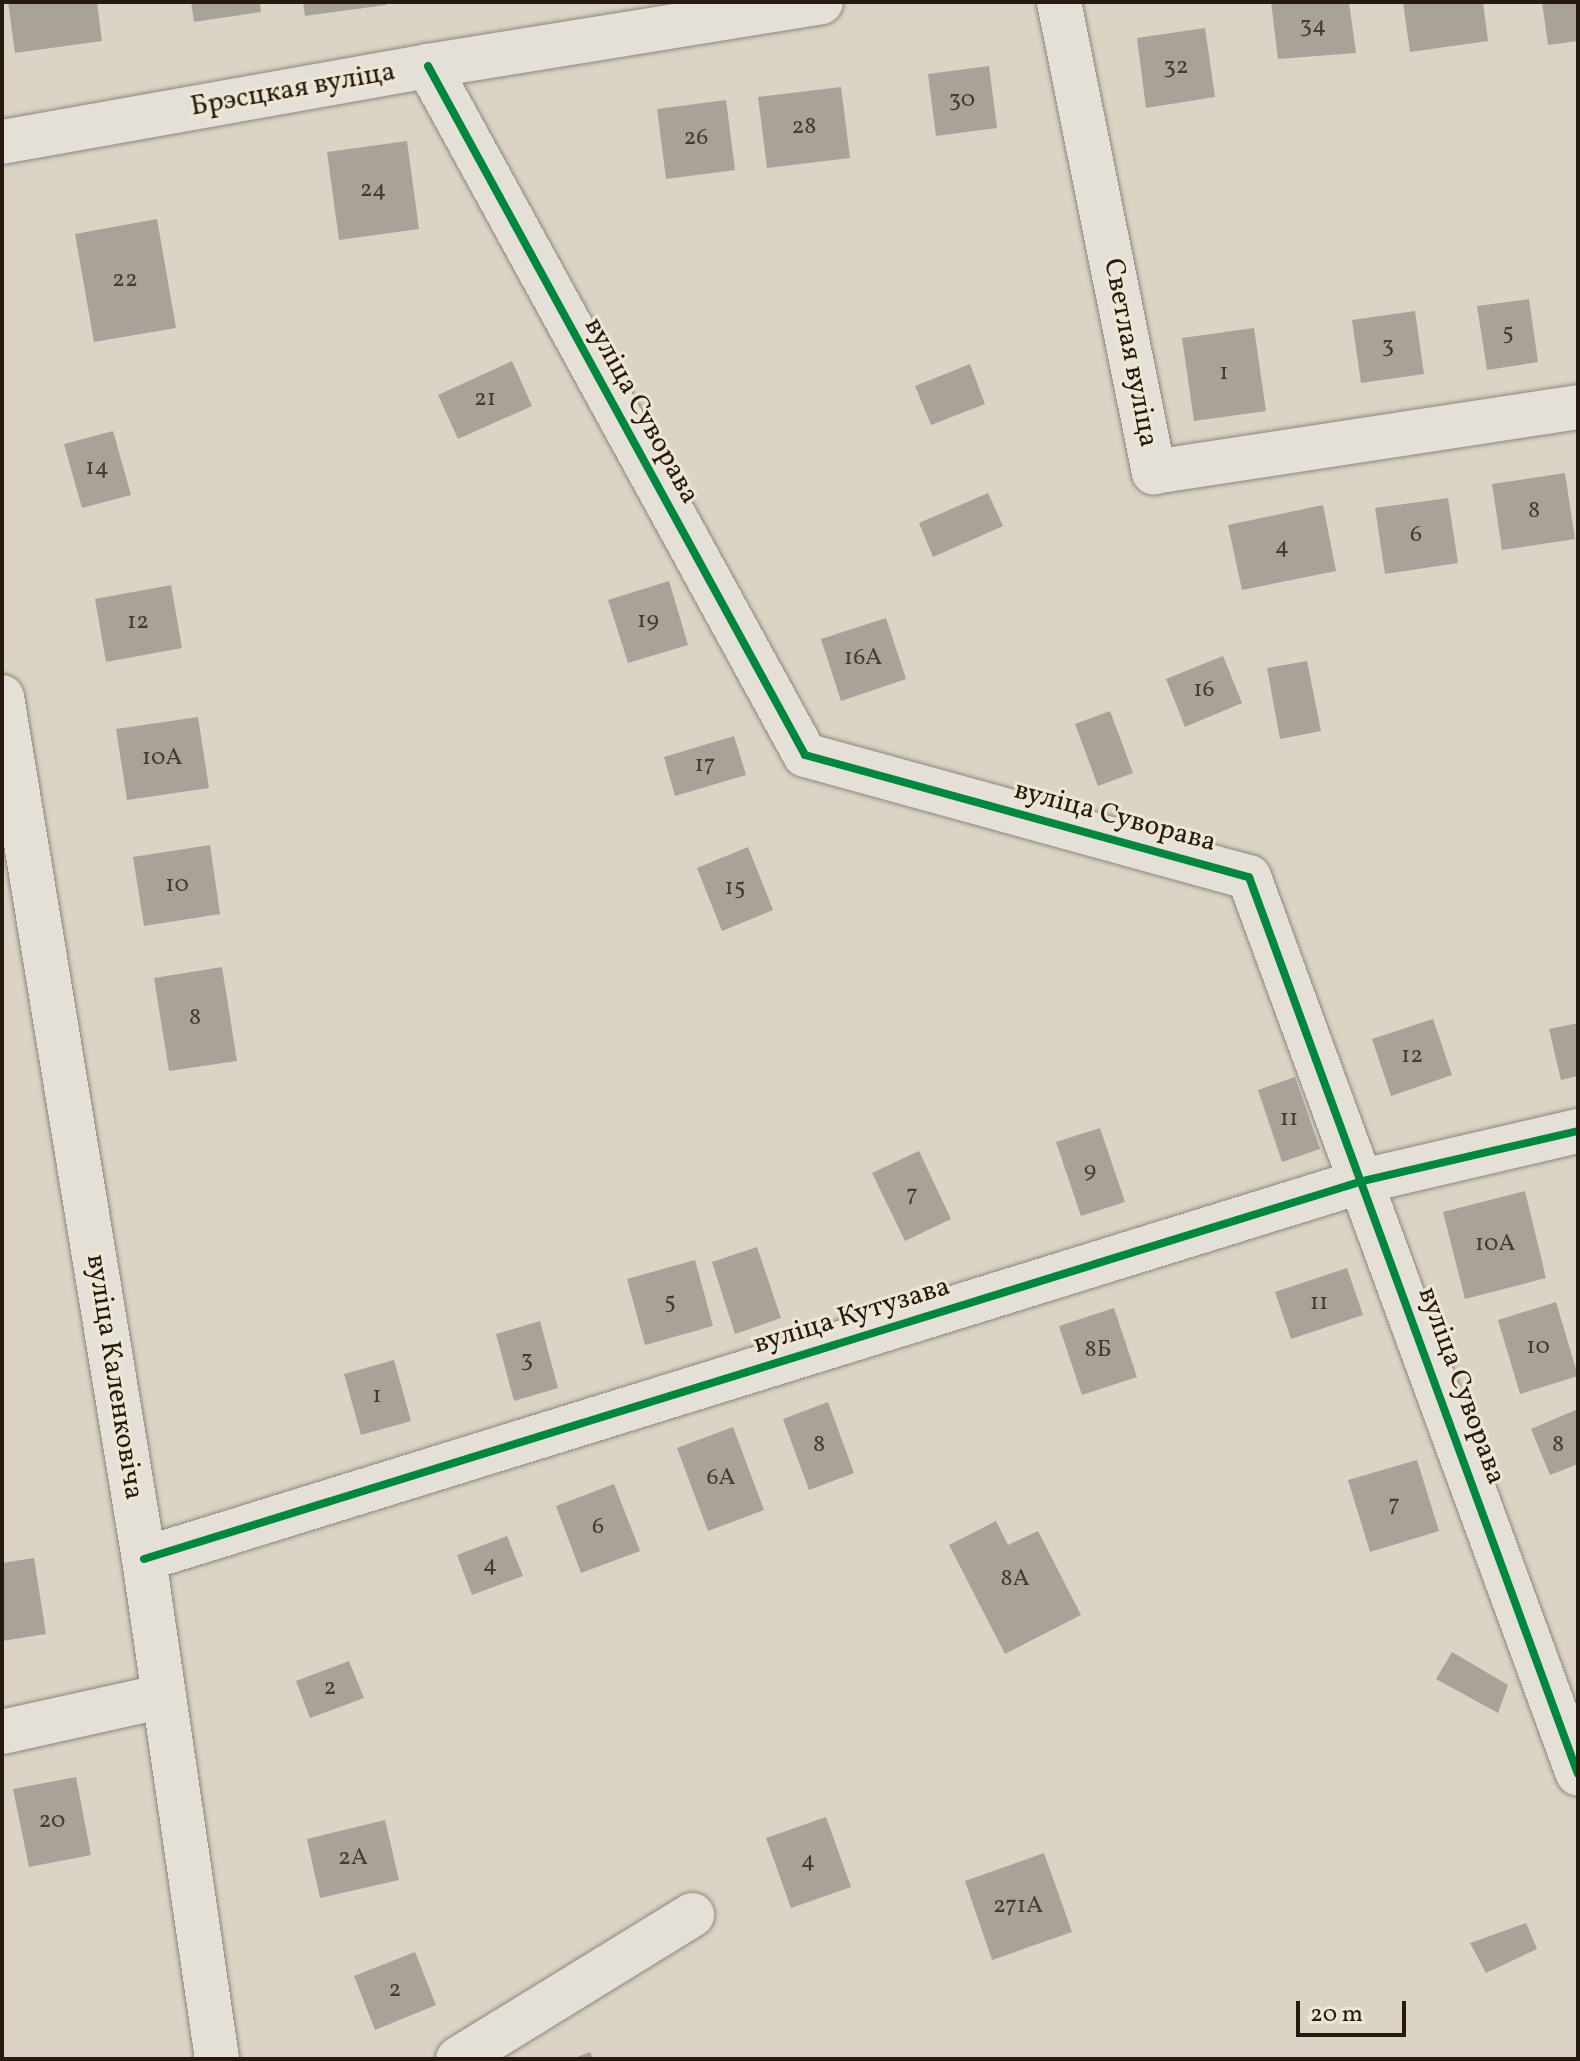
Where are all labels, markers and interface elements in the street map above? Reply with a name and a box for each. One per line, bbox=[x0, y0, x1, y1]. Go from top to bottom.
house number: 34 bbox=[1300, 13, 1326, 41]
house number: 32 bbox=[1163, 54, 1189, 82]
street label: Брэсцкая вуліца bbox=[188, 55, 398, 125]
house number: 30 bbox=[949, 87, 975, 115]
house number: 28 bbox=[791, 114, 817, 142]
house number: 26 bbox=[683, 125, 709, 153]
house number: 24 bbox=[360, 177, 386, 205]
street label: Светлая вуліца bbox=[1095, 256, 1165, 450]
house number: 22 bbox=[112, 267, 138, 295]
street label: вуліца Суворава bbox=[576, 312, 706, 510]
house number: 5 bbox=[1502, 320, 1514, 348]
house number: 3 bbox=[1382, 333, 1394, 361]
house number: 1 bbox=[1219, 360, 1229, 388]
house number: 21 bbox=[474, 386, 496, 414]
house number: 14 bbox=[85, 455, 109, 483]
house number: 8 bbox=[1528, 498, 1540, 526]
house number: 6 bbox=[1410, 522, 1422, 550]
house number: 4 bbox=[1275, 534, 1289, 562]
house number: 19 bbox=[637, 608, 659, 636]
house number: 12 bbox=[127, 609, 149, 637]
house number: 16А bbox=[844, 645, 882, 673]
house number: 16 bbox=[1193, 677, 1215, 705]
house number: 10А bbox=[142, 745, 182, 773]
house number: 17 bbox=[695, 752, 715, 780]
street label: вуліца Суворава bbox=[1010, 774, 1220, 860]
house number: 10 bbox=[165, 872, 189, 900]
house number: 15 bbox=[725, 875, 745, 903]
house number: 8 bbox=[189, 1005, 201, 1033]
house number: 12 bbox=[1401, 1043, 1423, 1071]
house number: 11 bbox=[1280, 1106, 1298, 1134]
house number: 9 bbox=[1084, 1158, 1096, 1186]
house number: 7 bbox=[906, 1182, 918, 1210]
house number: 10А bbox=[1475, 1231, 1515, 1259]
street label: вуліца Каленковіча bbox=[78, 1252, 150, 1502]
street label: вуліца Кутузава bbox=[750, 1270, 954, 1362]
street label: вуліца Суворава bbox=[1410, 1283, 1512, 1489]
house number: 5 bbox=[664, 1289, 676, 1317]
house number: 11 bbox=[1310, 1290, 1328, 1318]
house number: 10 bbox=[1526, 1334, 1550, 1362]
house number: 8Б bbox=[1085, 1337, 1111, 1365]
house number: 3 bbox=[521, 1347, 533, 1375]
house number: 1 bbox=[372, 1383, 382, 1411]
house number: 8 bbox=[813, 1432, 825, 1460]
house number: 8 bbox=[1552, 1432, 1564, 1460]
house number: 6А bbox=[706, 1465, 736, 1493]
house number: 7 bbox=[1388, 1492, 1400, 1520]
house number: 6 bbox=[592, 1514, 604, 1542]
house number: 4 bbox=[483, 1552, 497, 1580]
house number: 8А bbox=[1000, 1566, 1030, 1594]
house number: 2 bbox=[324, 1675, 336, 1703]
house number: 20 bbox=[38, 1808, 66, 1836]
house number: 2А bbox=[338, 1845, 368, 1873]
house number: 4 bbox=[801, 1848, 815, 1876]
house number: 271А bbox=[993, 1893, 1043, 1921]
house number: 2 bbox=[389, 1977, 401, 2005]
scale bar bbox=[1300, 1985, 1410, 2035]
text: 20 m bbox=[1310, 1998, 1363, 2032]

